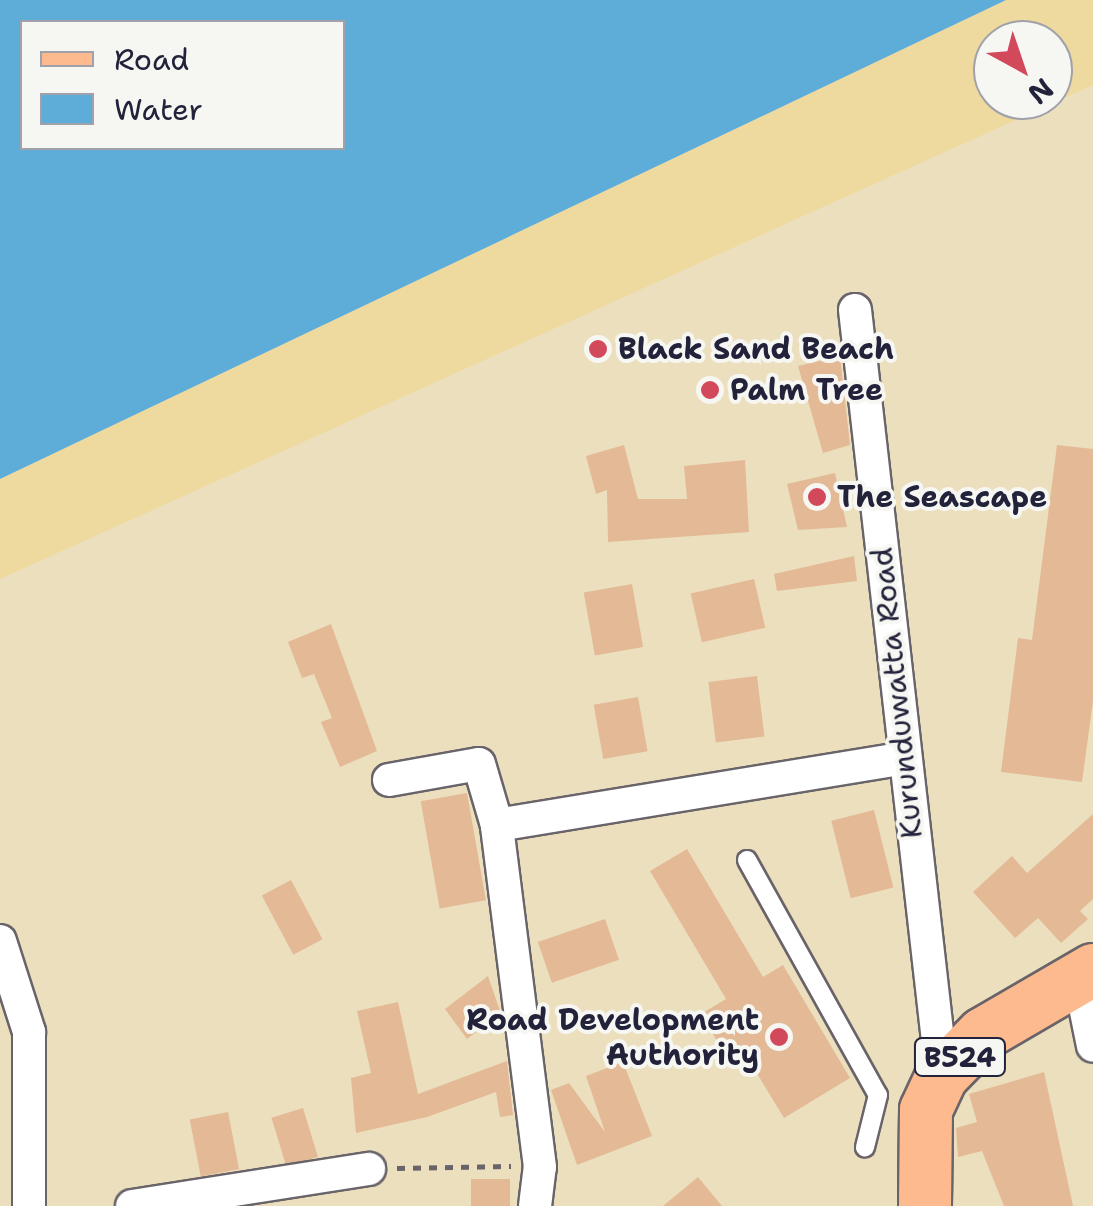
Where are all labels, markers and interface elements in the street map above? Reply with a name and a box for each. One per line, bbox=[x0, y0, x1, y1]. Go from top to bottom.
legend bbox=[20, 20, 345, 150]
north arrow bbox=[973, 20, 1073, 120]
text: Road bbox=[114, 39, 189, 80]
text: N bbox=[1020, 70, 1062, 113]
text: Water bbox=[114, 89, 203, 130]
place label: Black Sand Beach bbox=[618, 331, 894, 367]
marker: Black Sand Beach bbox=[587, 338, 609, 360]
place label: Palm Tree bbox=[730, 372, 883, 408]
marker: Palm Tree bbox=[699, 379, 721, 401]
place label: The Seascape bbox=[837, 479, 1047, 515]
marker: The Seascape bbox=[806, 486, 828, 508]
street label: Kurunduwatta Road bbox=[864, 546, 930, 840]
place label: Road Development Authority bbox=[466, 1002, 759, 1072]
marker: Road Development Authority bbox=[768, 1026, 790, 1048]
road number: B524 bbox=[912, 1034, 1008, 1080]

